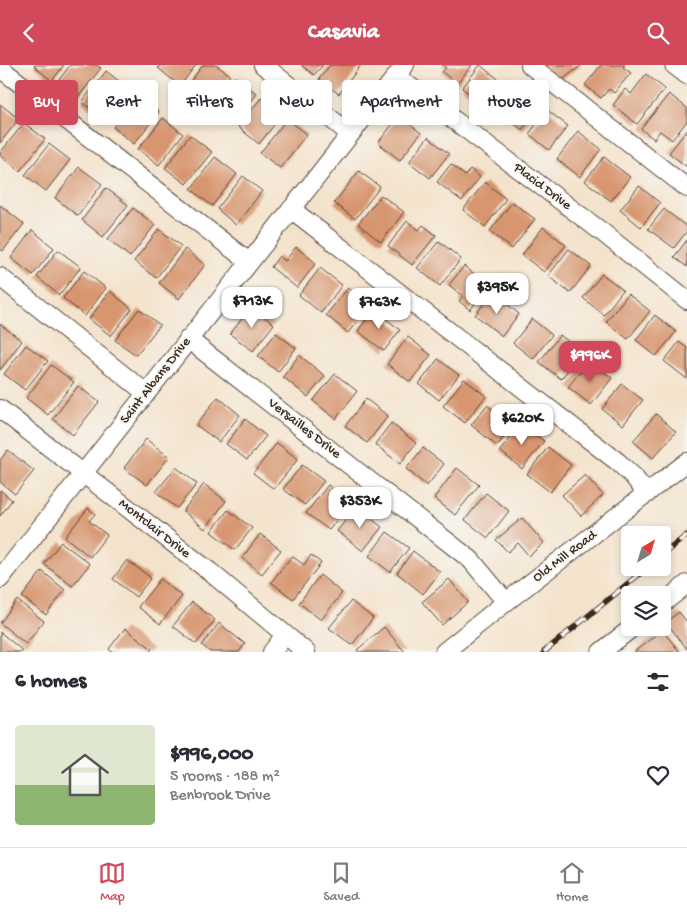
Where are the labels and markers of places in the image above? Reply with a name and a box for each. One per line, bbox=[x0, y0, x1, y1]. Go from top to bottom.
pin: $395K bbox=[462, 273, 532, 315]
pin: $713K bbox=[217, 287, 287, 329]
pin: $763K bbox=[344, 287, 414, 330]
pin: $996K bbox=[555, 341, 625, 383]
pin: $620K bbox=[487, 403, 557, 446]
pin: $353K bbox=[325, 487, 395, 529]

